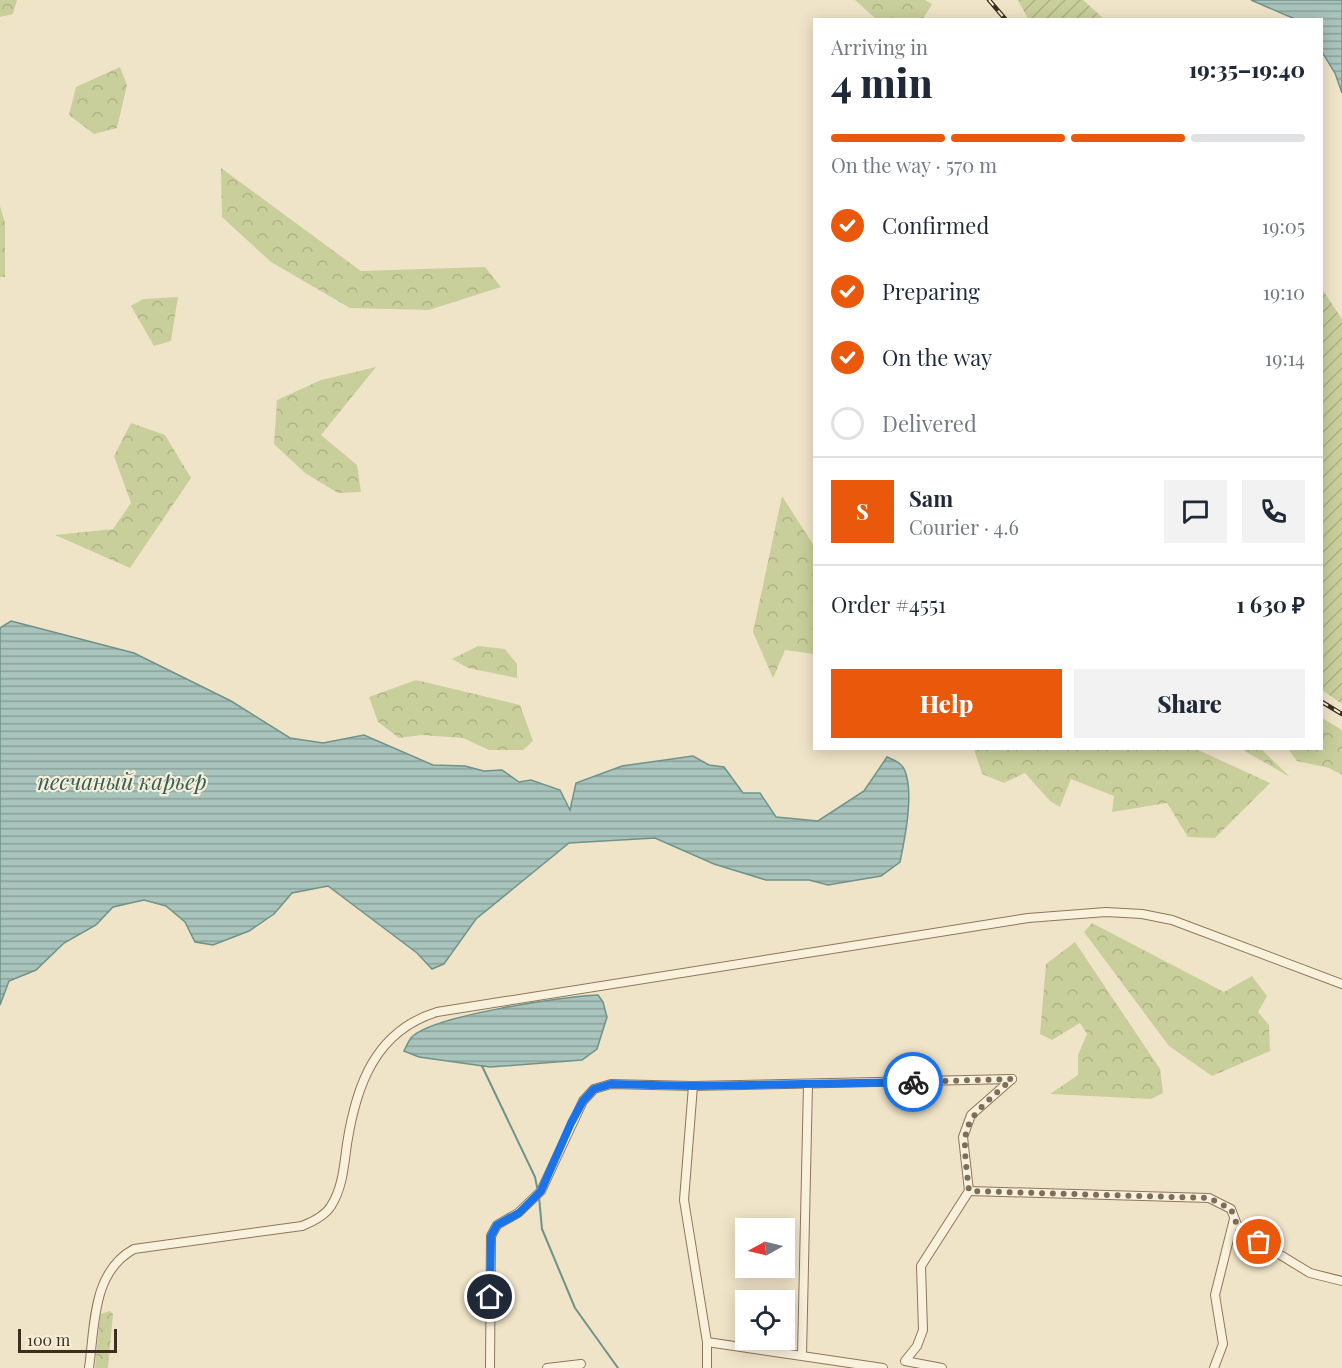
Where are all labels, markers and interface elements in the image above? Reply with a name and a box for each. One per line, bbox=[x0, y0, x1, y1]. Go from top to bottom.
text: Arriving in bbox=[831, 33, 928, 60]
text: 19:35–19:40 bbox=[1189, 54, 1305, 84]
text: 4 min bbox=[831, 56, 933, 108]
text: On the way · 570 m bbox=[831, 151, 997, 178]
icon: check bbox=[831, 209, 864, 242]
text: Confirmed bbox=[882, 210, 989, 240]
text: 19:05 bbox=[1262, 212, 1305, 239]
icon: check bbox=[831, 275, 864, 308]
text: Preparing bbox=[882, 276, 980, 306]
text: 19:10 bbox=[1263, 278, 1305, 305]
icon: check bbox=[831, 341, 864, 374]
text: On the way bbox=[882, 342, 992, 372]
text: 19:14 bbox=[1265, 344, 1305, 371]
text: Delivered bbox=[882, 408, 977, 438]
button: chat bbox=[1164, 480, 1227, 543]
button: phone bbox=[1242, 480, 1305, 543]
text: Sam bbox=[909, 483, 953, 513]
text: S bbox=[856, 496, 869, 526]
text: Courier · 4.6 bbox=[909, 513, 1019, 540]
text: Order #4551 bbox=[831, 589, 946, 619]
text: 1 630 ₽ bbox=[1236, 589, 1305, 619]
button: Help bbox=[831, 669, 1062, 738]
button: Share bbox=[1074, 669, 1305, 738]
water label: песчаный карьер bbox=[37, 766, 207, 796]
courier bbox=[883, 1052, 943, 1112]
icon: bike bbox=[897, 1066, 930, 1099]
pin bbox=[1233, 1216, 1284, 1267]
north arrow bbox=[735, 1218, 795, 1278]
map controls bbox=[735, 1218, 795, 1350]
icon: bag bbox=[1242, 1225, 1275, 1258]
pin bbox=[464, 1271, 515, 1322]
icon: home bbox=[473, 1280, 506, 1313]
button: locate bbox=[735, 1290, 795, 1350]
scale bar bbox=[18, 1326, 117, 1354]
text: 100 m bbox=[27, 1329, 70, 1350]

